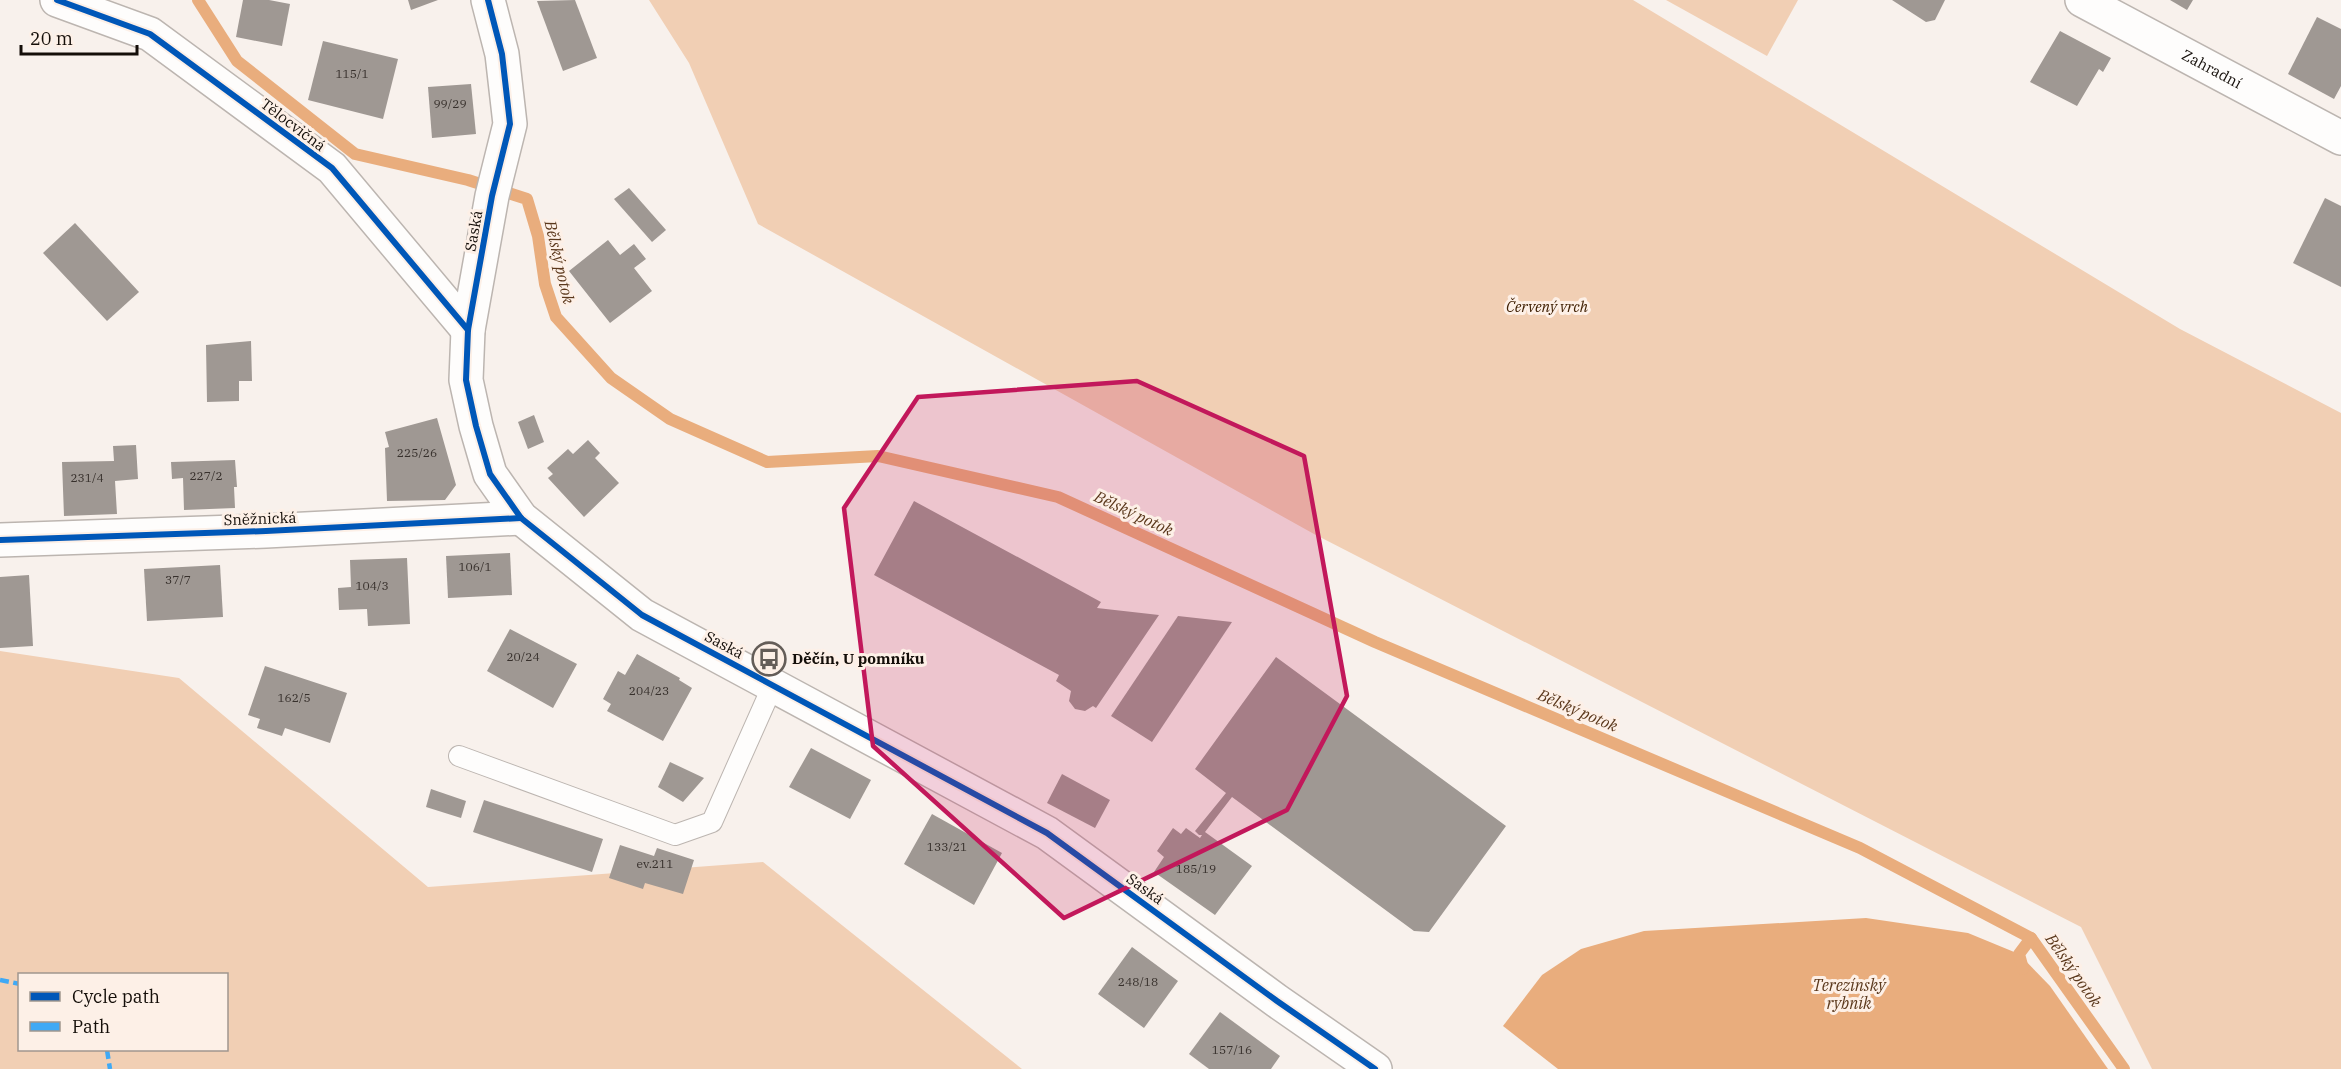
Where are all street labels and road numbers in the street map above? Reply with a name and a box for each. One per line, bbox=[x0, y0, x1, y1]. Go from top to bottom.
street label: Zahradní bbox=[2179, 45, 2246, 93]
street label: Tělocvičná bbox=[257, 94, 329, 155]
street label: Saská bbox=[461, 209, 486, 253]
street label: Sněžnická bbox=[223, 508, 297, 529]
street label: Saská bbox=[702, 626, 747, 663]
street label: Saská bbox=[1123, 869, 1168, 908]

